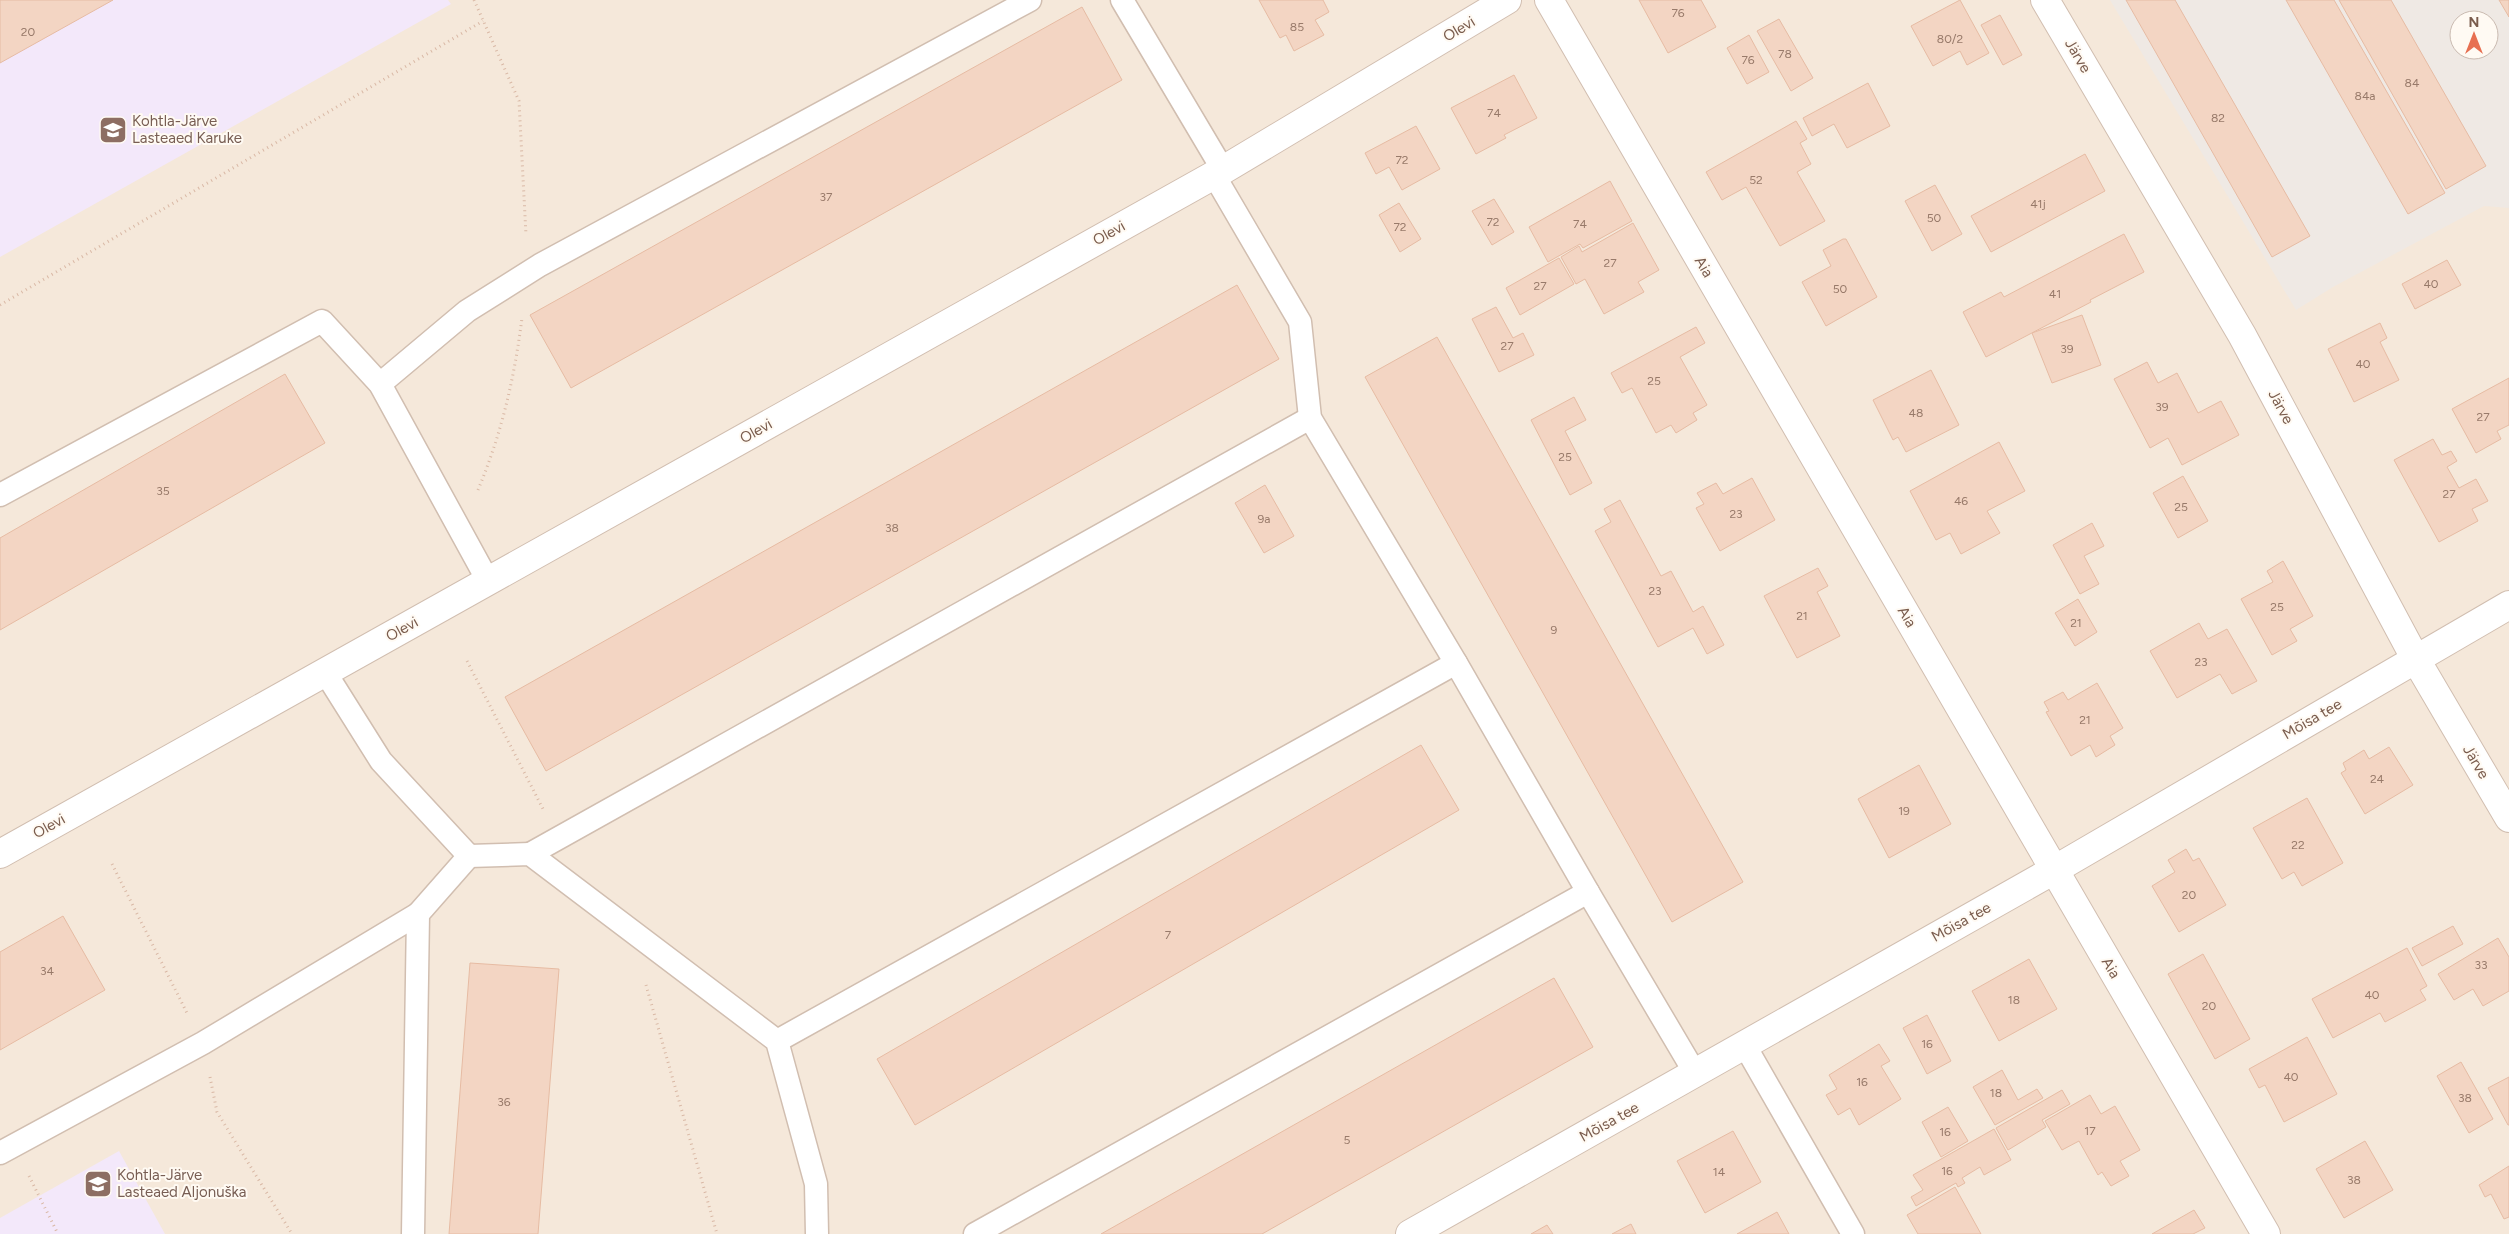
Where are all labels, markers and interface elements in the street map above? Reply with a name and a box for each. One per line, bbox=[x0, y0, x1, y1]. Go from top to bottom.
house number: 76 bbox=[1671, 6, 1685, 20]
north arrow bbox=[2449, 10, 2499, 60]
street label: Olevi bbox=[1440, 12, 1478, 46]
text: N bbox=[2469, 14, 2479, 31]
house number: 85 bbox=[1290, 20, 1304, 34]
house number: 20 bbox=[21, 25, 36, 39]
house number: 80/2 bbox=[1937, 32, 1963, 46]
street label: Järve bbox=[2061, 36, 2095, 76]
house number: 78 bbox=[1778, 47, 1792, 61]
house number: 76 bbox=[1741, 53, 1755, 67]
house number: 84 bbox=[2405, 76, 2420, 90]
house number: 84a bbox=[2355, 89, 2375, 103]
house number: 74 bbox=[1487, 106, 1501, 120]
house number: 82 bbox=[2211, 111, 2225, 125]
place label: Kohtla-Järve Lasteaed Karuke bbox=[132, 112, 242, 147]
school or university icon: Kohtla-Järve Lasteaed Karuke bbox=[98, 115, 128, 145]
house number: 72 bbox=[1395, 153, 1409, 167]
house number: 52 bbox=[1749, 173, 1763, 187]
house number: 37 bbox=[820, 190, 833, 204]
house number: 41j bbox=[2030, 197, 2046, 211]
house number: 50 bbox=[1927, 211, 1942, 225]
house number: 72 bbox=[1486, 215, 1500, 229]
street label: Olevi bbox=[1090, 217, 1128, 249]
house number: 74 bbox=[1573, 217, 1587, 231]
house number: 72 bbox=[1393, 220, 1407, 234]
street label: Aia bbox=[1691, 253, 1717, 281]
house number: 27 bbox=[1603, 256, 1617, 270]
house number: 40 bbox=[2423, 277, 2439, 291]
house number: 27 bbox=[1533, 279, 1547, 293]
house number: 50 bbox=[1833, 282, 1848, 296]
house number: 41 bbox=[2049, 287, 2061, 301]
house number: 27 bbox=[1500, 339, 1514, 353]
house number: 39 bbox=[2060, 342, 2074, 356]
house number: 40 bbox=[2355, 357, 2371, 371]
house number: 25 bbox=[1647, 374, 1661, 388]
street label: Järve bbox=[2265, 387, 2297, 427]
house number: 39 bbox=[2155, 400, 2169, 414]
house number: 48 bbox=[1909, 406, 1923, 420]
house number: 27 bbox=[2476, 410, 2490, 424]
street label: Olevi bbox=[737, 415, 775, 447]
house number: 25 bbox=[1558, 450, 1572, 464]
house number: 35 bbox=[156, 484, 170, 498]
house number: 27 bbox=[2442, 487, 2456, 501]
house number: 46 bbox=[1954, 494, 1968, 508]
house number: 25 bbox=[2174, 500, 2188, 514]
house number: 23 bbox=[1729, 507, 1743, 521]
house number: 9a bbox=[1258, 512, 1270, 526]
house number: 38 bbox=[885, 521, 899, 535]
house number: 23 bbox=[1648, 584, 1662, 598]
house number: 25 bbox=[2270, 600, 2284, 614]
street label: Aia bbox=[1894, 603, 1920, 631]
house number: 21 bbox=[1796, 609, 1808, 623]
street label: Olevi bbox=[383, 613, 421, 645]
house number: 21 bbox=[2070, 616, 2082, 630]
house number: 9 bbox=[1551, 623, 1558, 637]
house number: 23 bbox=[2194, 655, 2208, 669]
street label: Mõisa tee bbox=[2279, 695, 2345, 743]
house number: 21 bbox=[2079, 713, 2091, 727]
street label: Järve bbox=[2459, 742, 2493, 782]
house number: 24 bbox=[2370, 772, 2385, 786]
house number: 19 bbox=[1898, 804, 1910, 818]
street label: Olevi bbox=[30, 810, 68, 842]
house number: 22 bbox=[2291, 838, 2305, 852]
house number: 20 bbox=[2182, 888, 2197, 902]
street label: Mõisa tee bbox=[1928, 898, 1994, 946]
house number: 7 bbox=[1165, 928, 1172, 942]
street label: Aia bbox=[2098, 954, 2124, 982]
house number: 33 bbox=[2474, 958, 2488, 972]
house number: 34 bbox=[40, 964, 55, 978]
house number: 40 bbox=[2364, 988, 2380, 1002]
house number: 18 bbox=[2008, 993, 2020, 1007]
house number: 20 bbox=[2202, 999, 2217, 1013]
house number: 16 bbox=[1921, 1037, 1933, 1051]
house number: 40 bbox=[2283, 1070, 2299, 1084]
house number: 16 bbox=[1856, 1075, 1868, 1089]
house number: 18 bbox=[1990, 1086, 2002, 1100]
house number: 38 bbox=[2458, 1091, 2472, 1105]
house number: 36 bbox=[497, 1095, 511, 1109]
street label: Mõisa tee bbox=[1576, 1098, 1642, 1146]
house number: 17 bbox=[2084, 1124, 2096, 1138]
house number: 16 bbox=[1939, 1125, 1951, 1139]
house number: 5 bbox=[1344, 1133, 1351, 1147]
house number: 16 bbox=[1941, 1164, 1953, 1178]
house number: 14 bbox=[1713, 1165, 1726, 1179]
place label: Kohtla-Järve Lasteaed Aljonuška bbox=[117, 1166, 246, 1201]
school or university icon: Kohtla-Järve Lasteaed Aljonuška bbox=[83, 1169, 113, 1199]
house number: 38 bbox=[2347, 1173, 2361, 1187]

